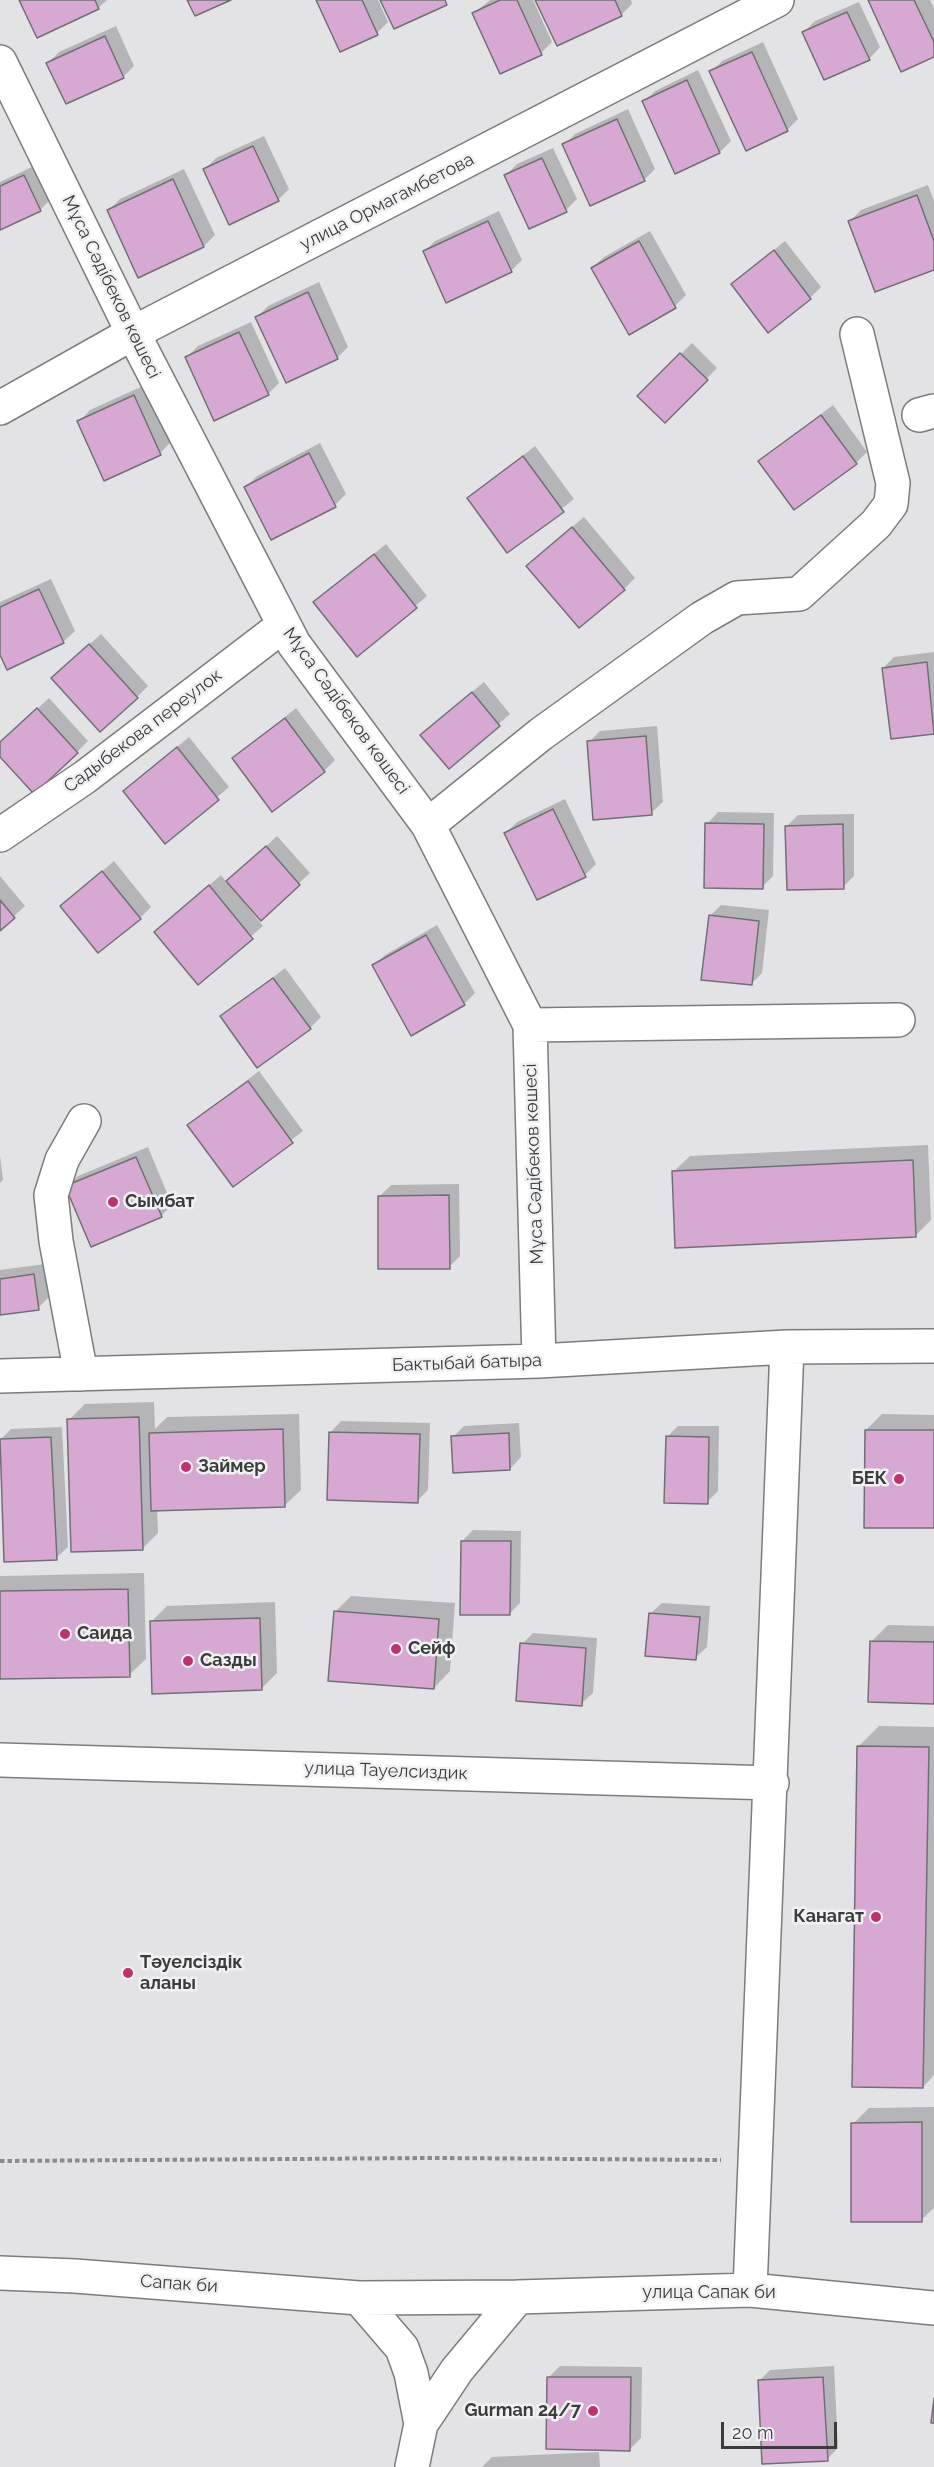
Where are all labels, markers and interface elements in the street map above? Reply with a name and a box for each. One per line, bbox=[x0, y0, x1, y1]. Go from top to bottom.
street label: улица Ормагамбетова bbox=[296, 149, 478, 255]
street label: Мұса Сәдібеков көшесі bbox=[57, 192, 165, 382]
street label: Мұса Сәдібеков көшесі bbox=[278, 623, 414, 799]
street label: Садыбекова переулок bbox=[60, 665, 226, 797]
street label: Мұса Сәдібеков көшесі bbox=[520, 1063, 548, 1265]
place label: Сымбат bbox=[125, 1191, 195, 1213]
marker: Сымбат bbox=[106, 1195, 120, 1209]
street label: Бактыбай батыра bbox=[392, 1350, 542, 1376]
place label: Займер bbox=[198, 1456, 266, 1478]
marker: Займер bbox=[179, 1460, 193, 1474]
place label: БЕК bbox=[852, 1468, 887, 1490]
marker: БЕК bbox=[892, 1472, 906, 1486]
place label: Саида bbox=[77, 1623, 132, 1645]
marker: Саида bbox=[58, 1627, 72, 1641]
place label: Сейф bbox=[408, 1638, 456, 1660]
marker: Сейф bbox=[389, 1642, 403, 1656]
place label: Сазды bbox=[200, 1650, 257, 1672]
marker: Сазды bbox=[181, 1654, 195, 1668]
street label: улица Тауелсиздик bbox=[304, 1757, 468, 1785]
place label: Канагат bbox=[793, 1906, 864, 1928]
marker: Канагат bbox=[869, 1910, 883, 1924]
place label: Тәуелсіздік аланы bbox=[140, 1952, 243, 1994]
marker: Тәуелсіздік аланы bbox=[121, 1966, 135, 1980]
street label: Сапак би bbox=[139, 2271, 219, 2297]
street label: улица Сапак би bbox=[642, 2282, 776, 2304]
place label: Gurman 24/7 bbox=[464, 2400, 581, 2422]
marker: Gurman 24/7 bbox=[586, 2404, 600, 2418]
scale bar bbox=[724, 2410, 840, 2448]
text: 20 m bbox=[732, 2422, 774, 2443]

